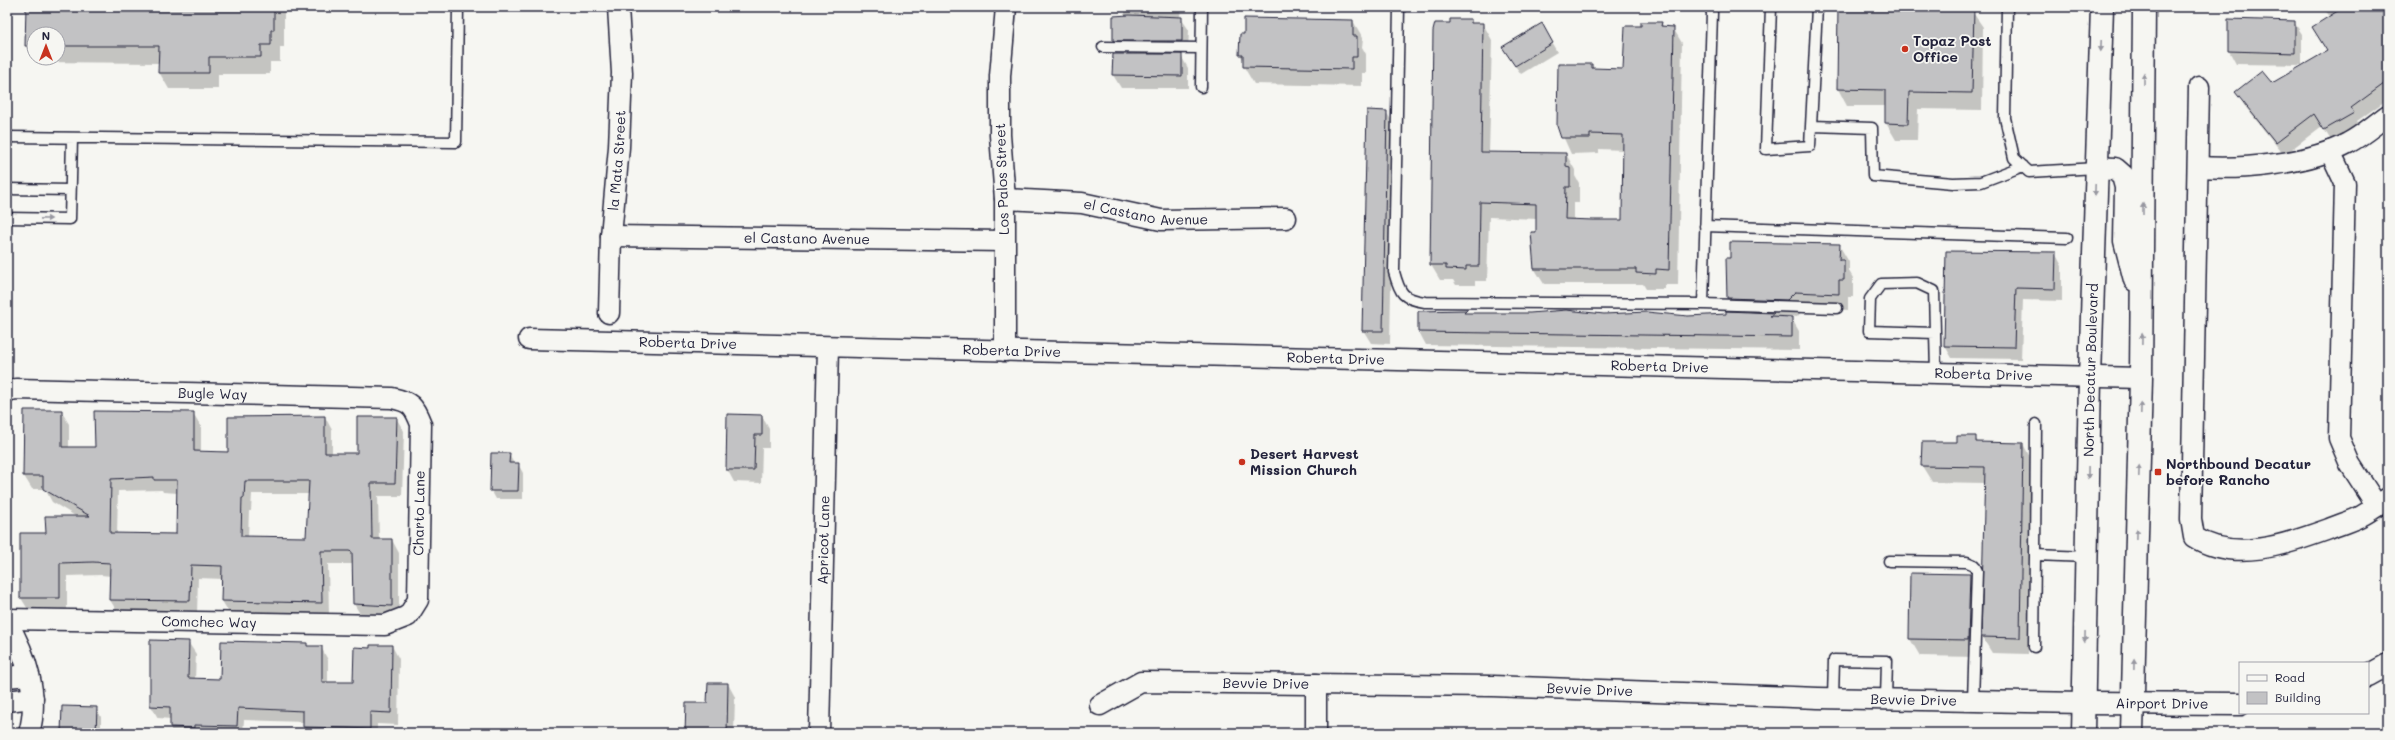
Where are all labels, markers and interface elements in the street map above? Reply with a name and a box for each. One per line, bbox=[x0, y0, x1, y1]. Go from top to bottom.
north arrow bbox=[26, 26, 66, 66]
text: N bbox=[42, 28, 50, 43]
place label: Topaz Post Office bbox=[1913, 31, 1991, 66]
one-way arrow bbox=[2097, 40, 2104, 52]
marker: Topaz Post Office bbox=[1900, 44, 1910, 54]
one-way arrow bbox=[2141, 72, 2147, 85]
street label: la Mata Street bbox=[603, 110, 629, 211]
street label: Los Palos Street bbox=[990, 123, 1013, 235]
one-way arrow bbox=[2092, 184, 2099, 196]
street label: el Castano Avenue bbox=[1082, 194, 1208, 229]
one-way arrow bbox=[2140, 202, 2146, 215]
one-way arrow bbox=[40, 216, 53, 222]
street label: el Castano Avenue bbox=[744, 228, 870, 248]
street label: North Decatur Boulevard bbox=[2078, 283, 2102, 457]
street label: Roberta Drive bbox=[639, 332, 737, 353]
one-way arrow bbox=[2139, 332, 2145, 345]
street label: Roberta Drive bbox=[962, 339, 1061, 361]
street label: Roberta Drive bbox=[1286, 347, 1385, 369]
street label: Roberta Drive bbox=[1610, 355, 1709, 377]
street label: Roberta Drive bbox=[1934, 363, 2033, 384]
street label: Bugle Way bbox=[178, 383, 248, 404]
one-way arrow bbox=[2137, 402, 2144, 414]
place label: Desert Harvest Mission Church bbox=[1250, 444, 1359, 479]
place label: Northbound Decatur before Rancho bbox=[2166, 454, 2311, 489]
marker: Desert Harvest Mission Church bbox=[1237, 457, 1247, 467]
one-way arrow bbox=[2136, 464, 2142, 477]
one-way arrow bbox=[2085, 467, 2091, 480]
marker: Northbound Decatur before Rancho bbox=[2153, 467, 2163, 477]
street label: Charto Lane bbox=[408, 470, 429, 556]
street label: Apricot Lane bbox=[812, 495, 834, 585]
one-way arrow bbox=[2134, 527, 2140, 540]
street label: Comchec Way bbox=[161, 611, 257, 632]
one-way arrow bbox=[2082, 631, 2088, 644]
one-way arrow bbox=[2131, 657, 2137, 670]
legend bbox=[2239, 662, 2369, 714]
text: Road bbox=[2275, 669, 2305, 685]
street label: Bevvie Drive bbox=[1223, 673, 1309, 693]
street label: Bevvie Drive bbox=[1546, 678, 1634, 700]
street label: Bevvie Drive bbox=[1870, 689, 1957, 710]
text: Building bbox=[2275, 689, 2321, 705]
street label: Airport Drive bbox=[2116, 693, 2208, 713]

